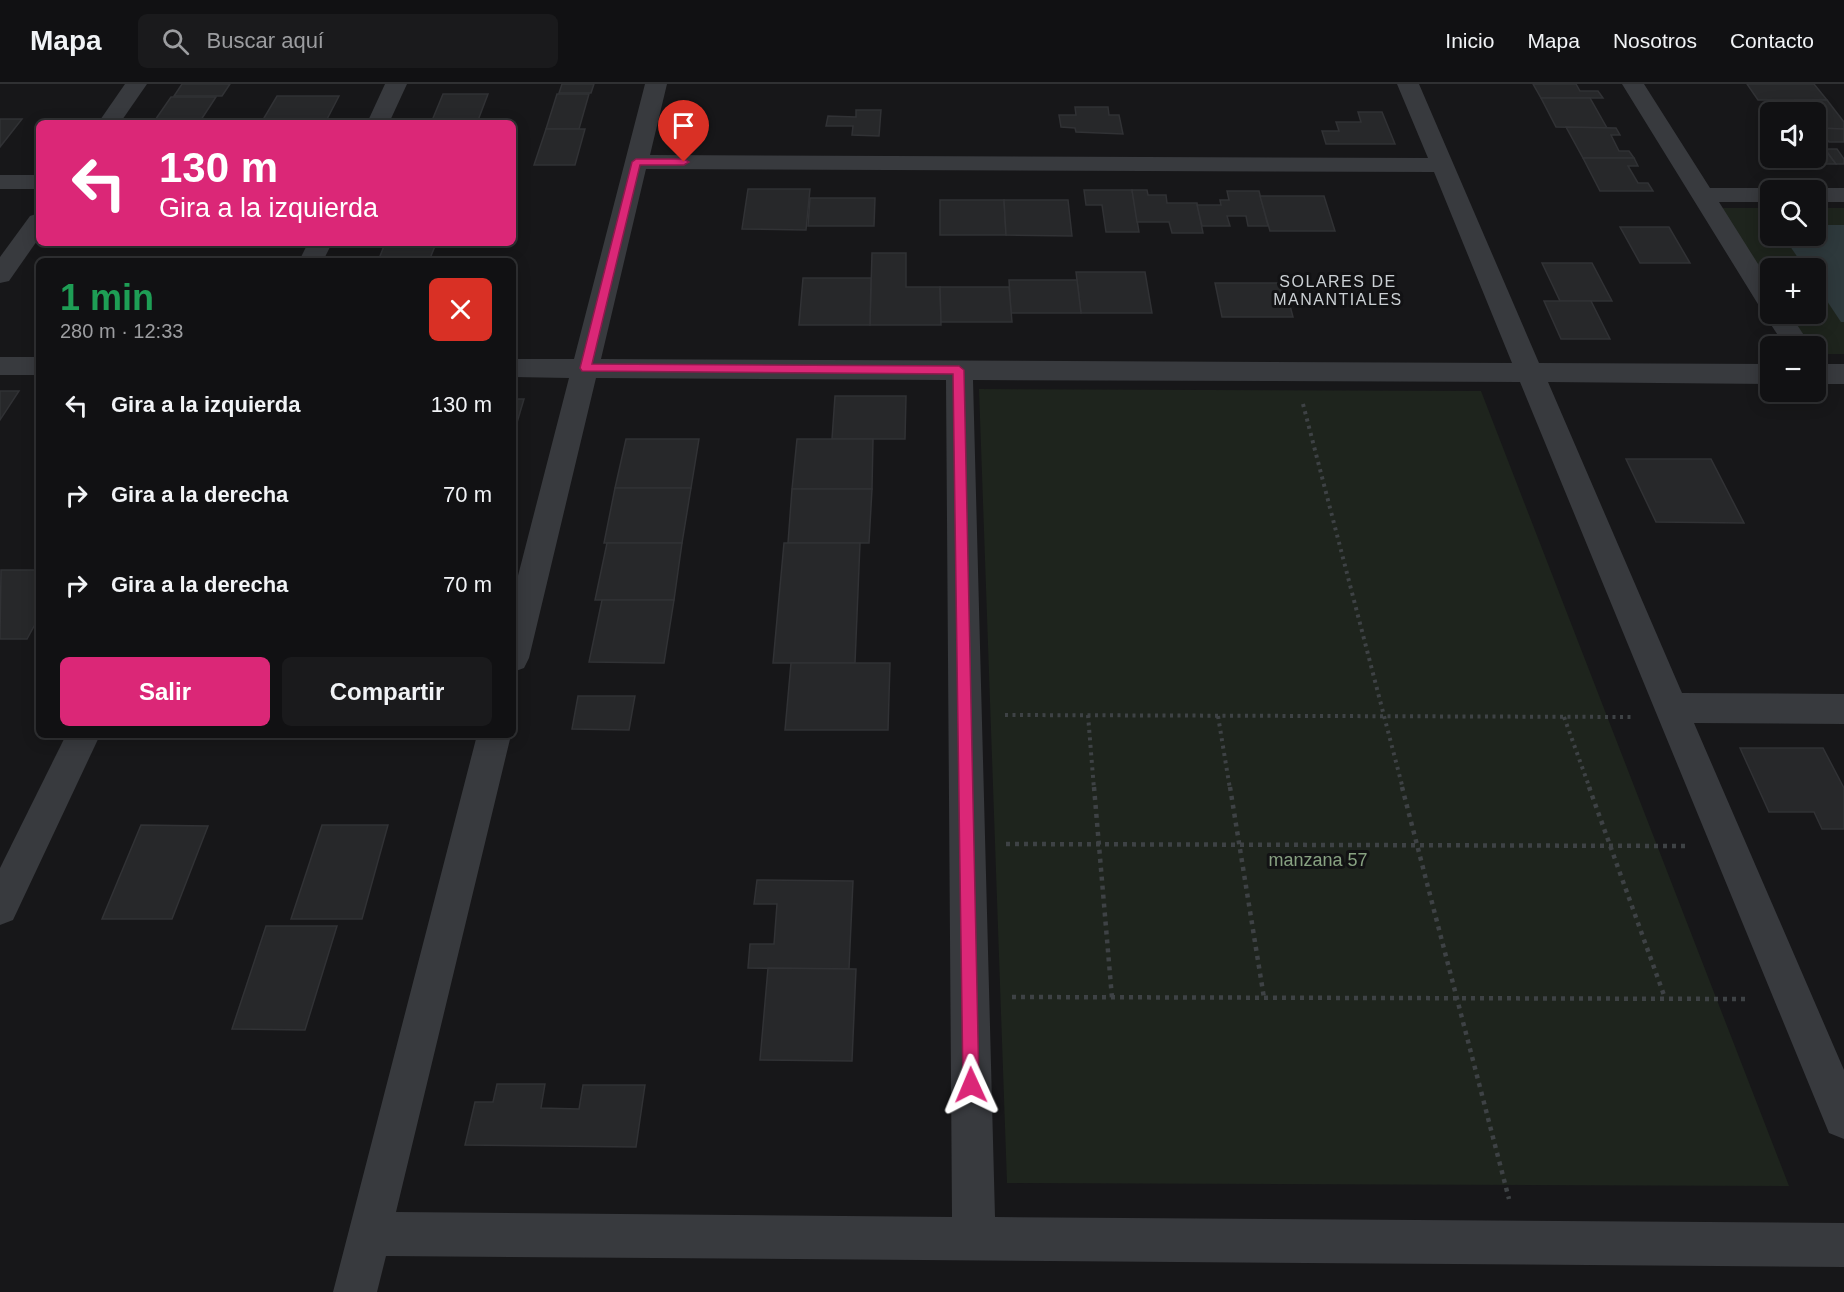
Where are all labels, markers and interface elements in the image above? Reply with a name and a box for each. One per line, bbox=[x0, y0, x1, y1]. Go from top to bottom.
search box bbox=[138, 14, 558, 68]
text: Mapa bbox=[30, 25, 102, 56]
icon: search bbox=[159, 25, 192, 58]
text: Buscar aquí bbox=[207, 28, 324, 53]
text: Inicio bbox=[1445, 29, 1494, 52]
text: Mapa bbox=[1527, 29, 1580, 52]
text: Nosotros bbox=[1613, 29, 1697, 52]
text: Contacto bbox=[1730, 29, 1814, 52]
pin bbox=[658, 100, 709, 162]
map controls bbox=[1760, 102, 1826, 402]
button: sound bbox=[1760, 102, 1826, 168]
icon: arrive bbox=[667, 109, 700, 142]
icon: left bbox=[60, 144, 138, 222]
text: 130 m bbox=[159, 144, 278, 191]
button: search bbox=[1760, 180, 1826, 246]
text: Gira a la izquierda bbox=[159, 193, 378, 223]
button: + bbox=[1760, 258, 1826, 324]
district label: SOLARES DE MANANTIALES bbox=[1273, 273, 1403, 308]
text: 1 min bbox=[60, 277, 154, 318]
button: close bbox=[429, 278, 492, 341]
text: 280 m · 12:33 bbox=[60, 320, 183, 342]
button: − bbox=[1760, 336, 1826, 402]
icon: left bbox=[60, 389, 93, 422]
text: Gira a la izquierda bbox=[111, 392, 301, 417]
text: 130 m bbox=[431, 392, 492, 417]
icon: right bbox=[60, 479, 93, 512]
text: Gira a la derecha bbox=[111, 482, 288, 507]
text: 70 m bbox=[443, 482, 492, 507]
icon: right bbox=[60, 569, 93, 602]
text: Gira a la derecha bbox=[111, 572, 288, 597]
text: 70 m bbox=[443, 572, 492, 597]
button: Salir bbox=[60, 657, 270, 726]
button: Compartir bbox=[282, 657, 492, 726]
park label: manzana 57 bbox=[1268, 850, 1368, 870]
position arrow bbox=[939, 1053, 1003, 1117]

